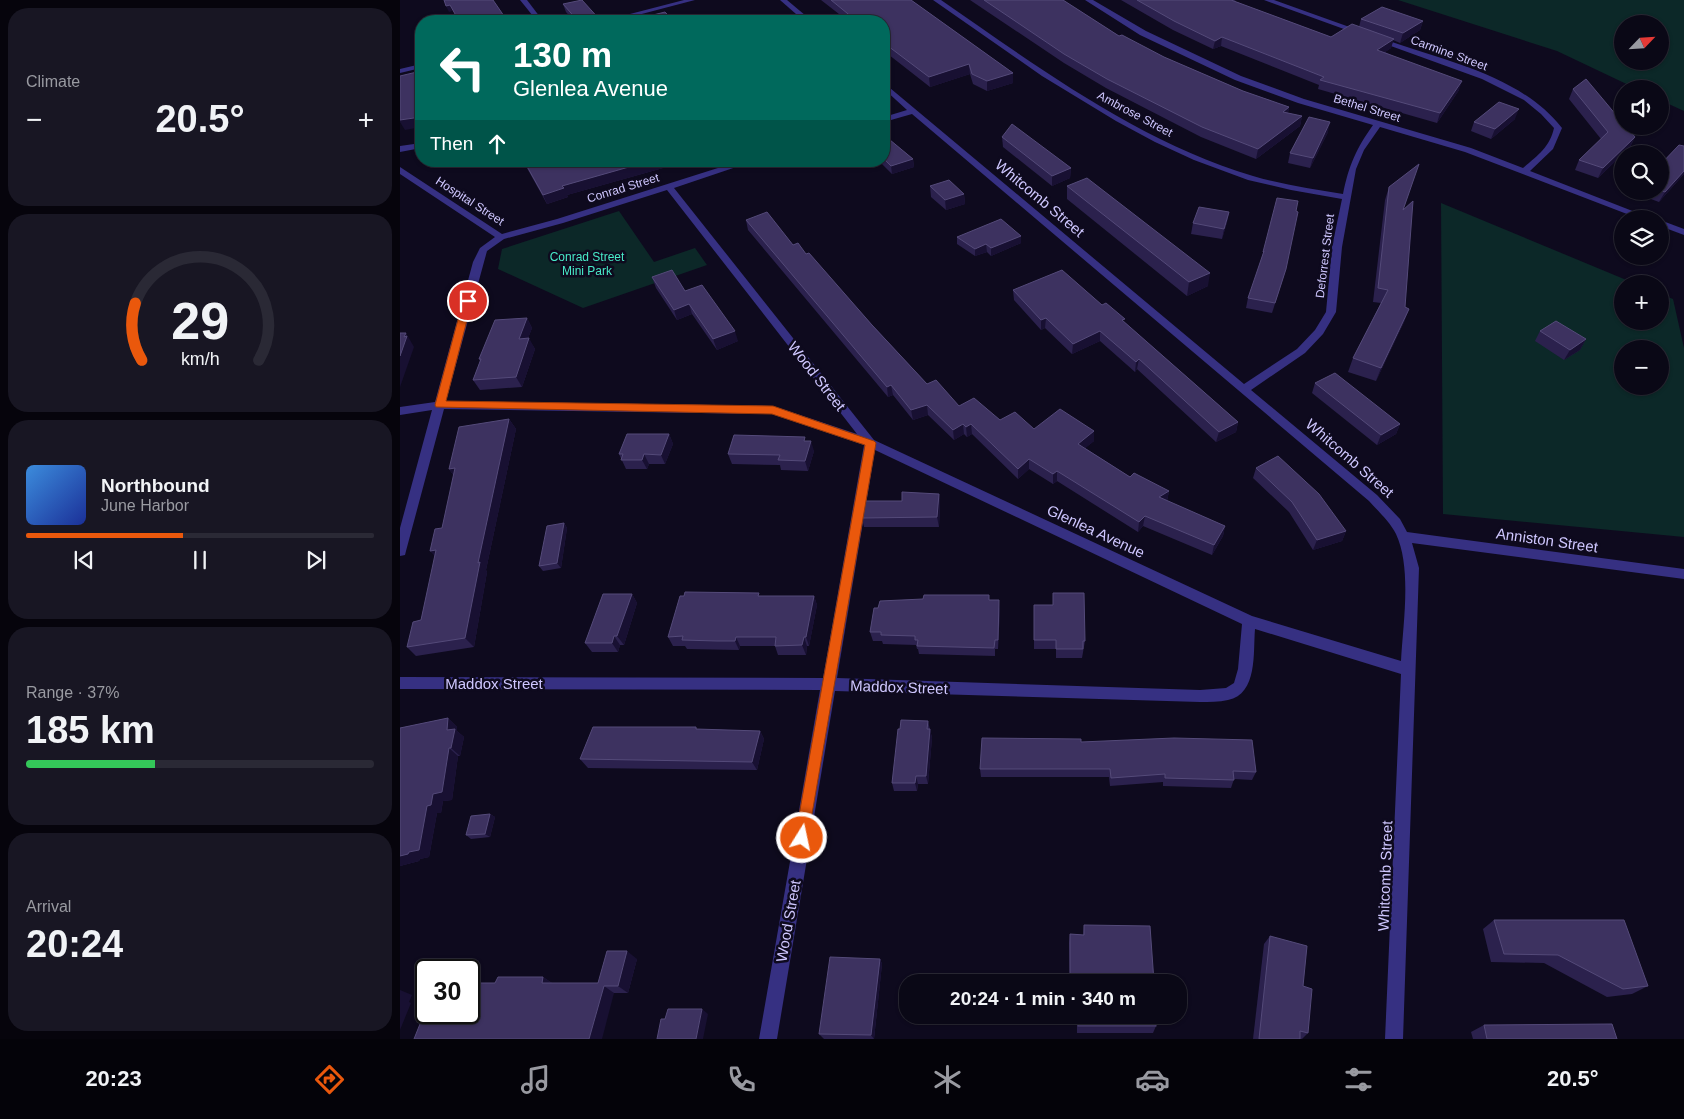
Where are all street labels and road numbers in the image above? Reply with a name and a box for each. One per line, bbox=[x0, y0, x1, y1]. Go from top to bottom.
street label: Carmine Street bbox=[1409, 33, 1490, 74]
street label: Ambrose Street bbox=[1095, 88, 1176, 140]
street label: Bethel Street bbox=[1332, 91, 1403, 125]
street label: Whitcomb Street bbox=[992, 156, 1089, 241]
street label: Conrad Street bbox=[585, 170, 661, 206]
street label: Hospital Street bbox=[433, 174, 507, 229]
street label: Deforrest Street bbox=[1313, 212, 1337, 299]
street label: Wood Street bbox=[785, 338, 850, 415]
street label: Whitcomb Street bbox=[1303, 415, 1398, 501]
street label: Glenlea Avenue bbox=[1045, 501, 1147, 561]
street label: Anniston Street bbox=[1495, 524, 1600, 556]
street label: Maddox Street bbox=[445, 675, 544, 692]
street label: Maddox Street bbox=[850, 677, 949, 697]
street label: Whitcomb Street bbox=[1375, 819, 1395, 932]
street label: Wood Street bbox=[772, 878, 804, 963]

